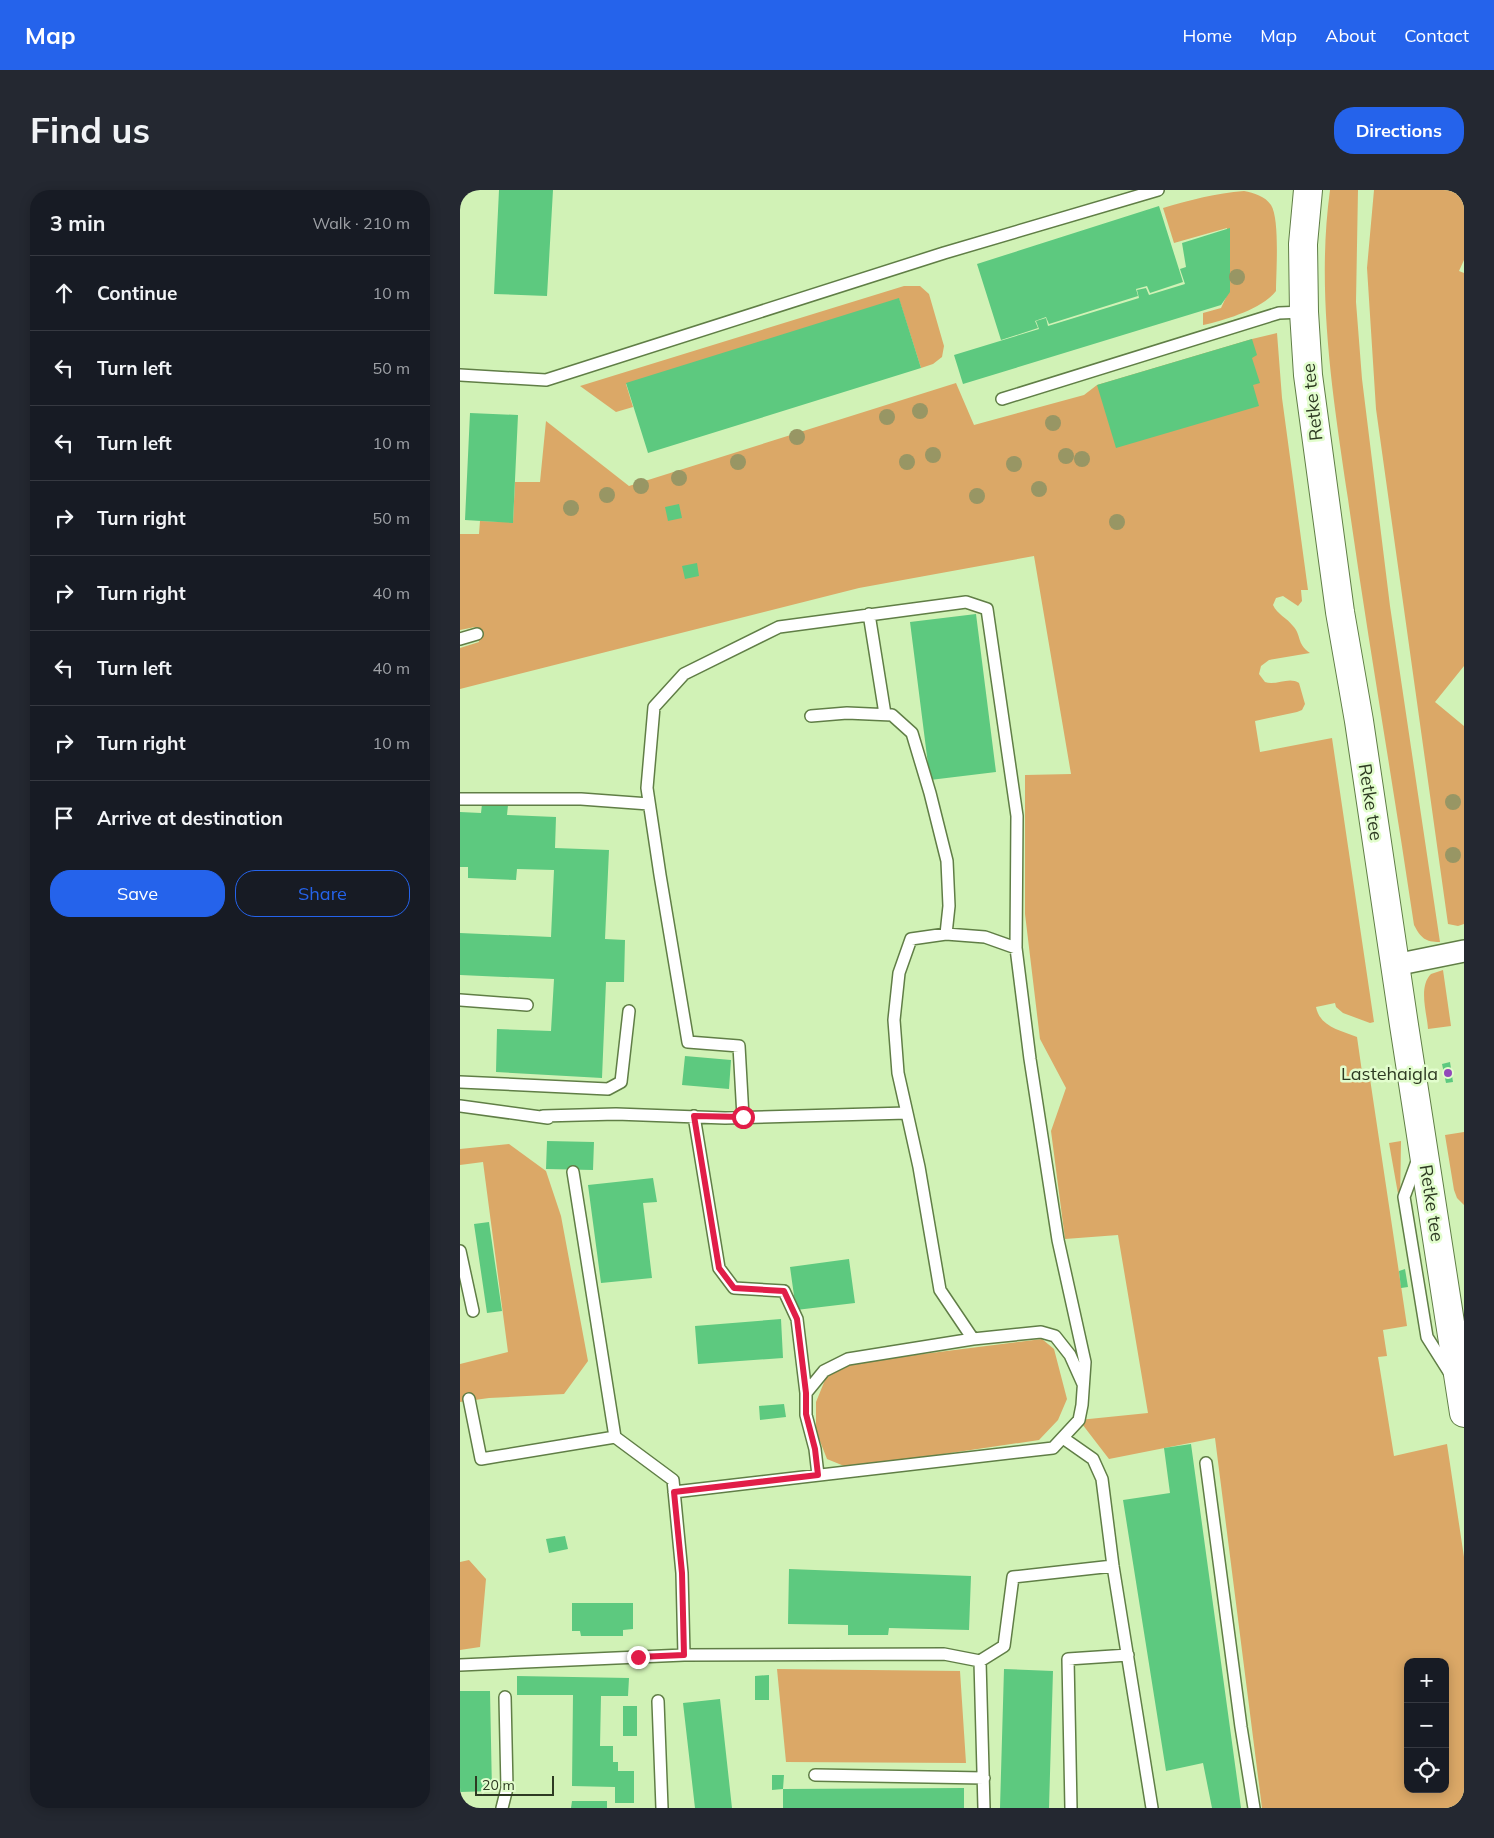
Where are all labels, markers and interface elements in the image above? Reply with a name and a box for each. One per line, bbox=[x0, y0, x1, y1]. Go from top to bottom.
text: Map bbox=[25, 20, 76, 50]
text: Home bbox=[1182, 24, 1232, 47]
text: Map bbox=[1260, 24, 1297, 47]
text: About bbox=[1325, 24, 1376, 47]
text: Contact bbox=[1404, 24, 1469, 47]
button: Directions bbox=[1334, 107, 1464, 154]
text: Find us bbox=[30, 108, 150, 152]
text: 3 min bbox=[50, 210, 105, 236]
text: Walk · 210 m bbox=[312, 213, 410, 233]
icon: ahead bbox=[50, 279, 78, 307]
text: Continue bbox=[97, 281, 177, 305]
text: 10 m bbox=[373, 283, 410, 303]
icon: left bbox=[50, 354, 78, 382]
text: Turn left bbox=[97, 356, 172, 380]
text: 50 m bbox=[373, 358, 410, 378]
street label: Retke tee bbox=[1297, 362, 1327, 442]
icon: left bbox=[50, 429, 78, 457]
text: Turn left bbox=[97, 431, 172, 455]
text: 10 m bbox=[373, 433, 410, 453]
icon: right bbox=[50, 504, 78, 532]
text: Turn right bbox=[97, 506, 186, 530]
text: 50 m bbox=[373, 508, 410, 528]
icon: right bbox=[50, 579, 78, 607]
text: Turn right bbox=[97, 581, 186, 605]
text: 40 m bbox=[373, 583, 410, 603]
icon: left bbox=[50, 654, 78, 682]
text: Turn left bbox=[97, 656, 172, 680]
text: 40 m bbox=[373, 658, 410, 678]
icon: right bbox=[50, 729, 78, 757]
text: Turn right bbox=[97, 731, 186, 755]
text: 10 m bbox=[373, 733, 410, 753]
street label: Retke tee bbox=[1354, 762, 1388, 842]
icon: arrive bbox=[50, 804, 78, 832]
text: Arrive at destination bbox=[97, 806, 283, 830]
button: Save bbox=[50, 870, 225, 917]
button: Share bbox=[235, 870, 410, 917]
place label: Lastehaigla bbox=[1341, 1062, 1438, 1085]
marker: Lastehaigla bbox=[1442, 1067, 1454, 1079]
route start bbox=[732, 1106, 755, 1129]
street label: Retke tee bbox=[1415, 1163, 1449, 1243]
route end bbox=[627, 1646, 650, 1669]
map controls bbox=[1404, 1658, 1449, 1793]
button: + bbox=[1404, 1658, 1449, 1703]
button: − bbox=[1404, 1703, 1449, 1748]
button: locate bbox=[1404, 1748, 1449, 1793]
scale bar bbox=[475, 1773, 554, 1796]
text: 20 m bbox=[482, 1776, 515, 1794]

